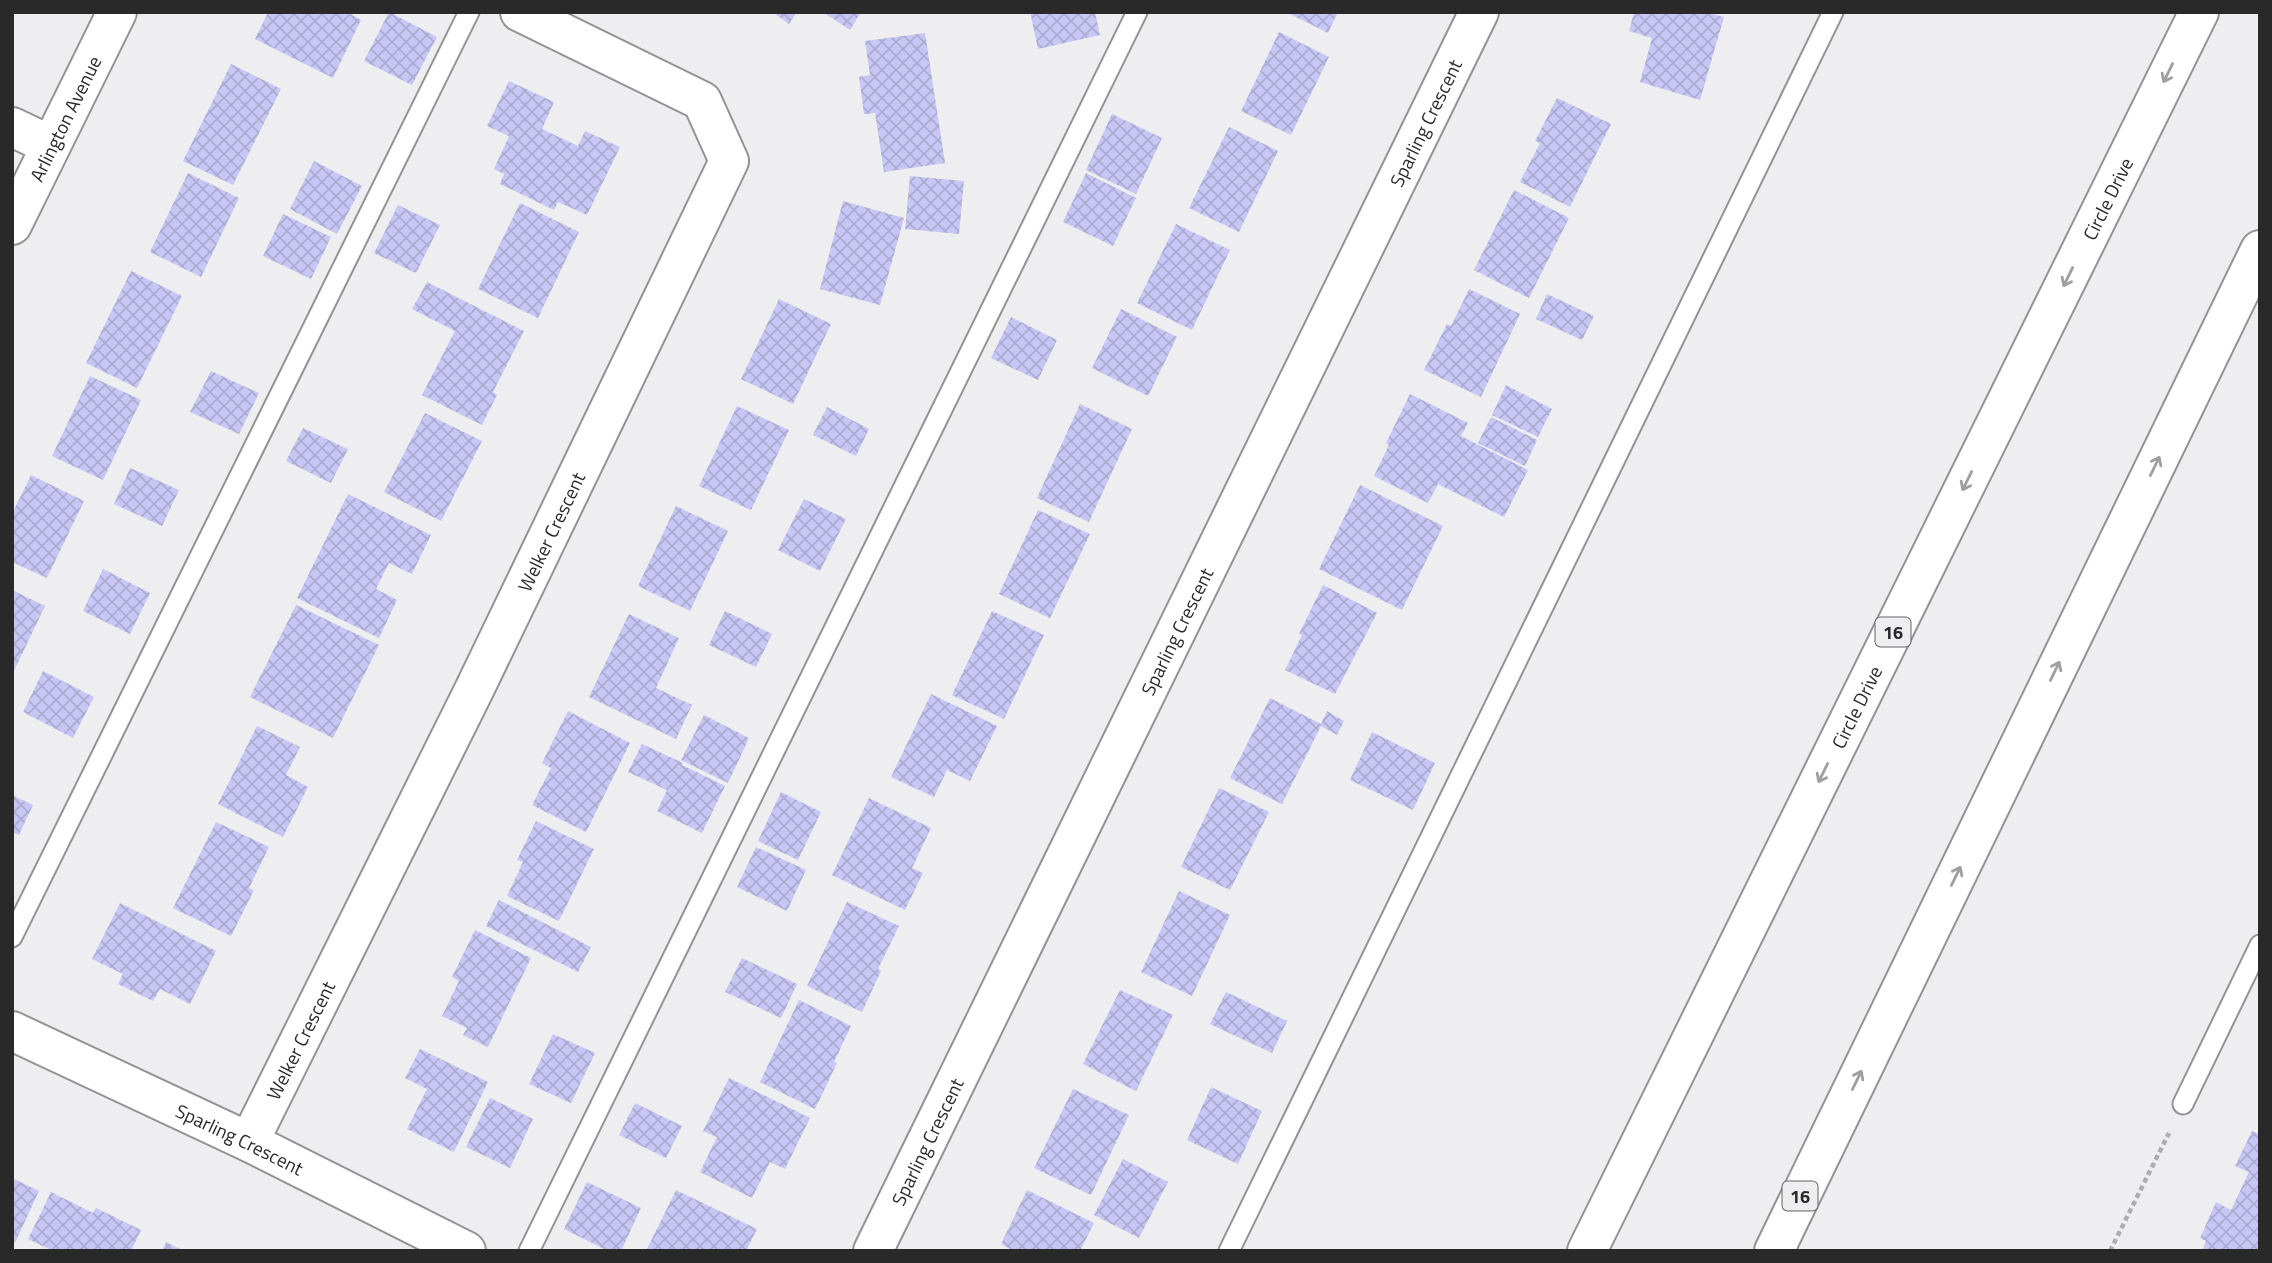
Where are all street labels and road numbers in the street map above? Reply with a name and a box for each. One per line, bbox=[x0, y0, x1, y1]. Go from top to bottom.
street label: Arlington Avenue bbox=[21, 50, 108, 186]
street label: Sparling Crescent bbox=[1381, 54, 1469, 191]
street label: Circle Drive bbox=[2074, 152, 2140, 245]
street label: Welker Crescent bbox=[509, 466, 592, 596]
street label: Sparling Crescent bbox=[1133, 562, 1220, 700]
road number: 16 bbox=[1876, 618, 1910, 646]
street label: Circle Drive bbox=[1823, 660, 1889, 753]
street label: Welker Crescent bbox=[258, 975, 342, 1104]
street label: Sparling Crescent bbox=[883, 1072, 970, 1210]
street label: Sparling Crescent bbox=[171, 1095, 309, 1182]
road number: 16 bbox=[1783, 1182, 1818, 1210]

